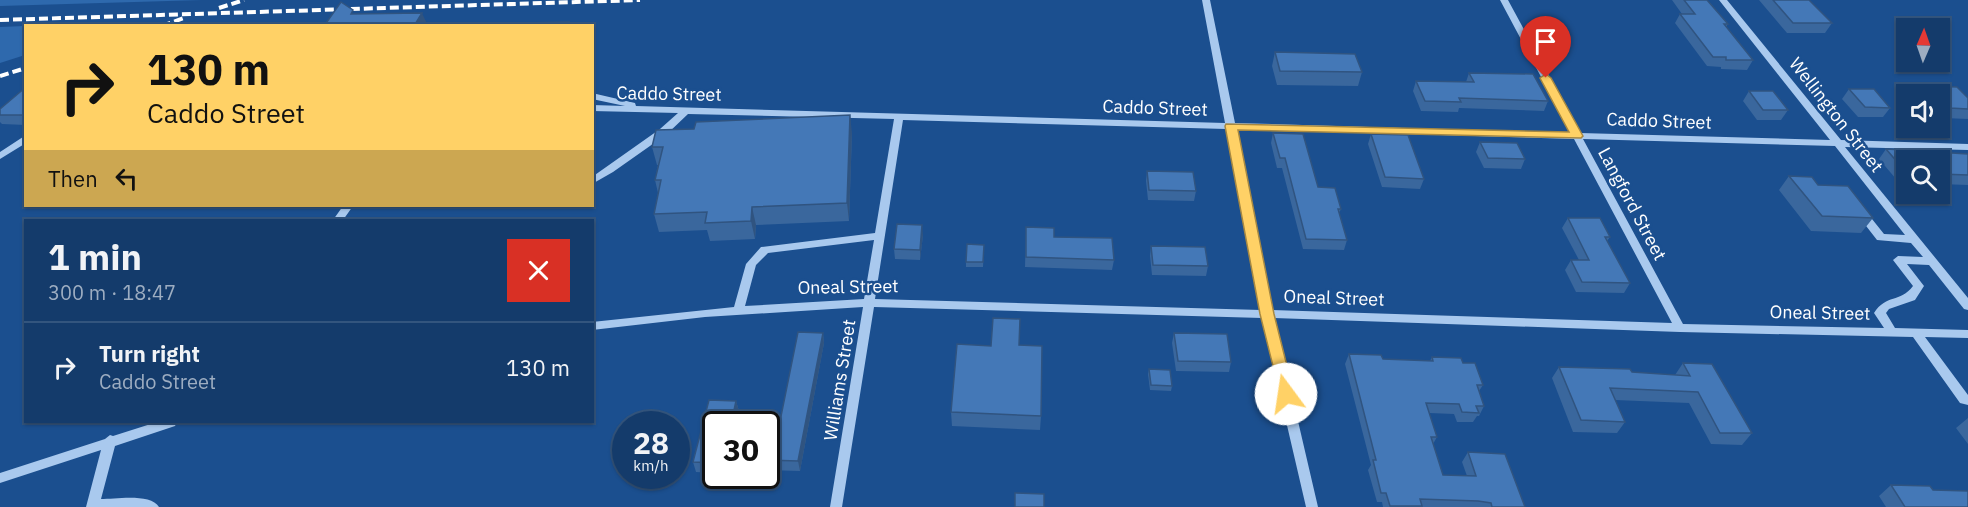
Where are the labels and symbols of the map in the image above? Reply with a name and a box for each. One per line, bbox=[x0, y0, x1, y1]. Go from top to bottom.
pin bbox=[1520, 16, 1571, 78]
north arrow bbox=[1896, 18, 1950, 72]
street label: Wellington Street bbox=[1784, 53, 1888, 177]
street label: Caddo Street bbox=[616, 81, 722, 106]
street label: Caddo Street bbox=[1102, 94, 1208, 121]
street label: Caddo Street bbox=[1606, 107, 1712, 134]
street label: Langford Street bbox=[1593, 143, 1672, 264]
street label: Oneal Street bbox=[797, 274, 899, 299]
street label: Oneal Street bbox=[1283, 284, 1385, 311]
street label: Oneal Street bbox=[1769, 300, 1871, 325]
street label: Williams Street bbox=[819, 318, 860, 442]
position arrow bbox=[1254, 362, 1318, 426]
speed limit sign: 30 bbox=[702, 411, 780, 489]

